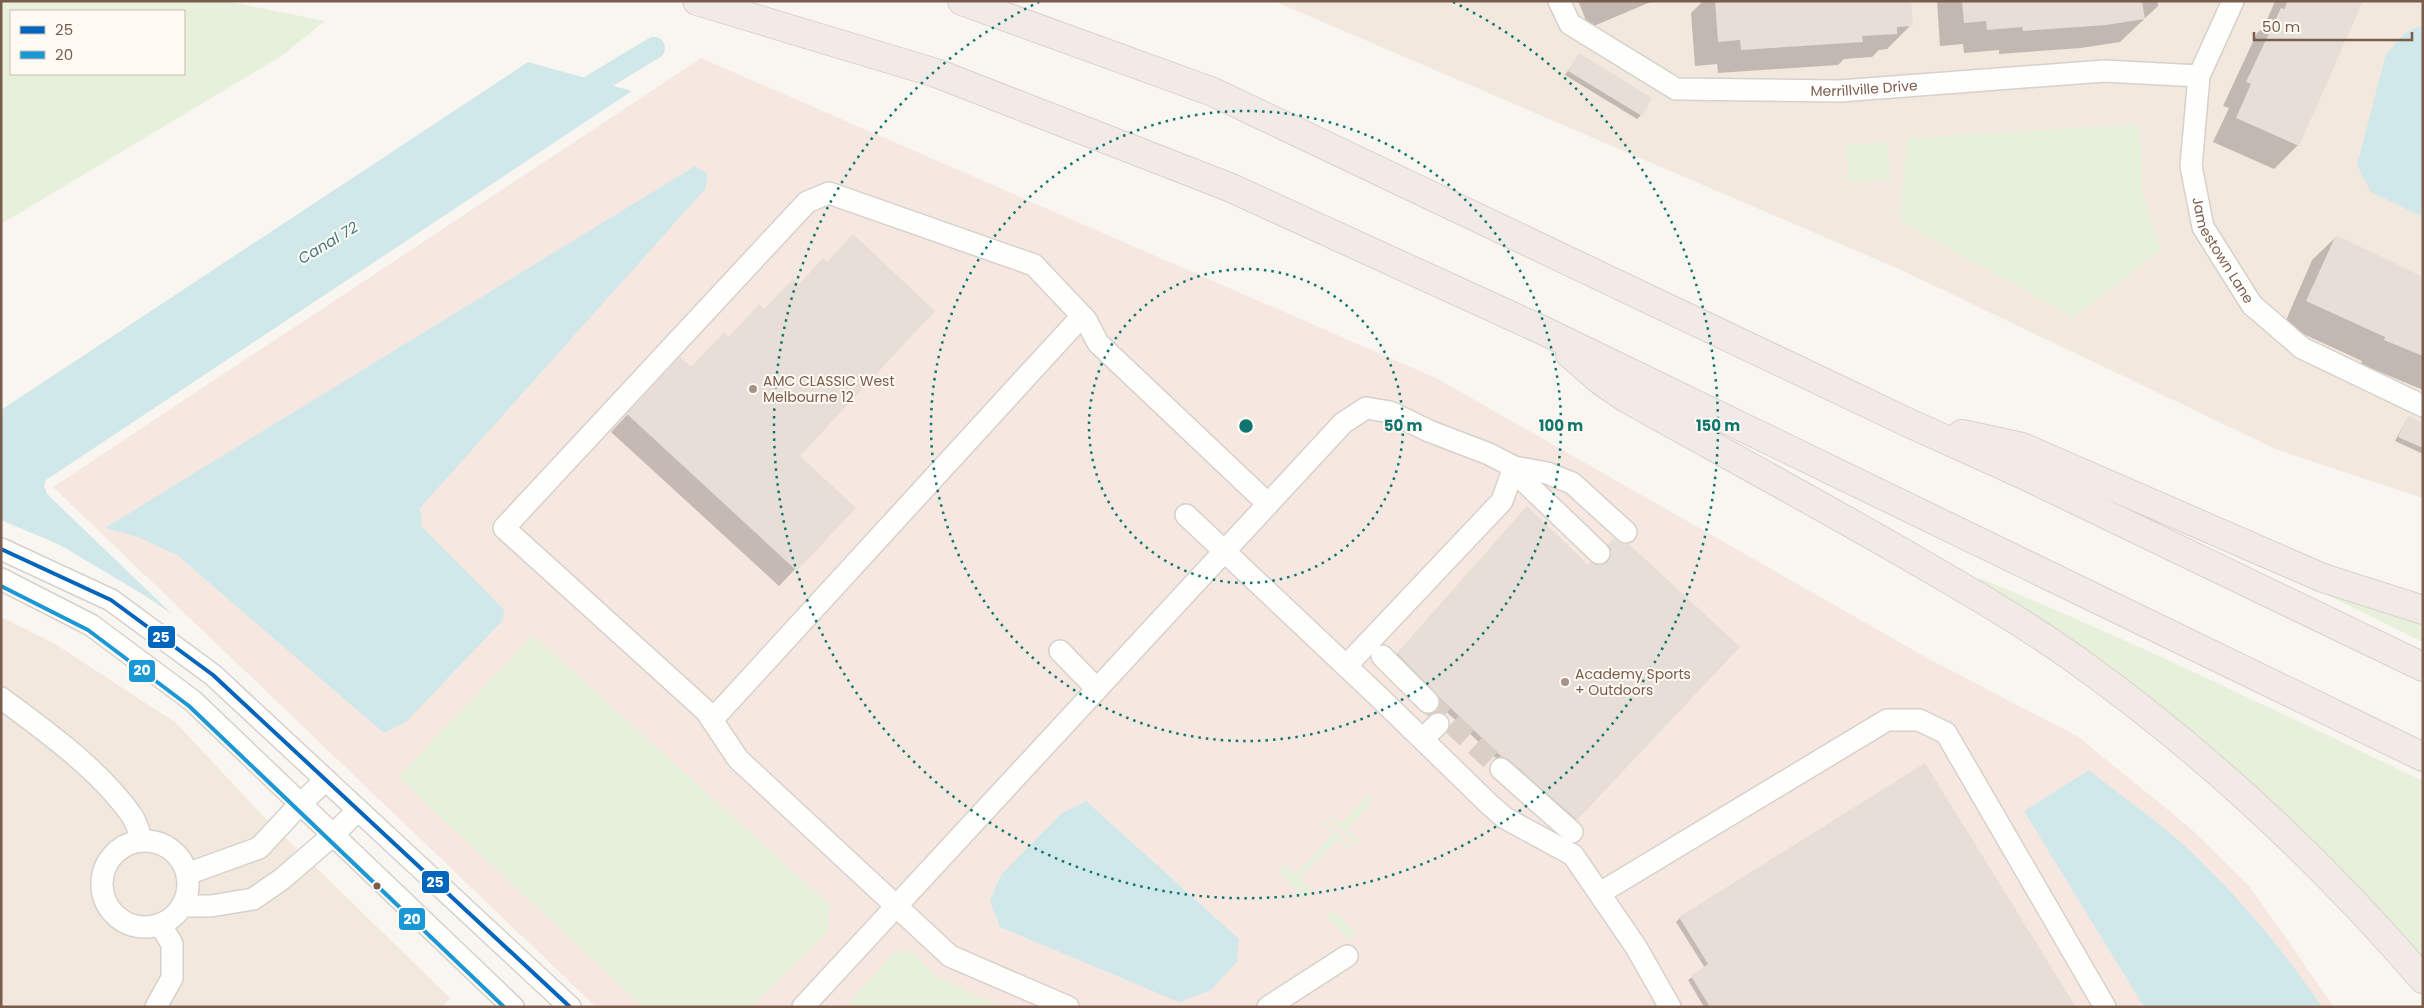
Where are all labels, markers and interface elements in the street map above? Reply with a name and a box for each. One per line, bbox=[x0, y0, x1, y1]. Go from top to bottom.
legend bbox=[10, 10, 185, 75]
scale bar bbox=[2254, 10, 2412, 42]
text: 50 m bbox=[2262, 16, 2300, 37]
text: 25 bbox=[55, 19, 73, 40]
text: 20 bbox=[55, 44, 73, 65]
street label: Merrillville Drive bbox=[1810, 75, 1919, 101]
street label: Jamestown Lane bbox=[2187, 195, 2259, 308]
water label: Canal 72 bbox=[294, 216, 362, 269]
place label: AMC CLASSIC West Melbourne 12 bbox=[763, 371, 895, 407]
marker: AMC CLASSIC West Melbourne 12 bbox=[747, 383, 759, 395]
text: 50 m bbox=[1384, 415, 1422, 436]
text: 100 m bbox=[1539, 415, 1583, 436]
text: 150 m bbox=[1696, 415, 1740, 436]
centre of rings bbox=[1237, 417, 1255, 435]
line badge: 25 bbox=[147, 625, 176, 649]
text: 25 bbox=[152, 627, 170, 647]
line badge: 20 bbox=[128, 659, 156, 683]
text: 20 bbox=[133, 660, 151, 680]
place label: Academy Sports + Outdoors bbox=[1575, 664, 1691, 700]
marker: Academy Sports + Outdoors bbox=[1559, 676, 1571, 688]
line badge: 25 bbox=[421, 870, 450, 894]
text: 25 bbox=[426, 872, 444, 892]
unlabelled marker bbox=[372, 881, 382, 891]
line badge: 20 bbox=[398, 907, 426, 931]
text: 20 bbox=[403, 909, 421, 929]

